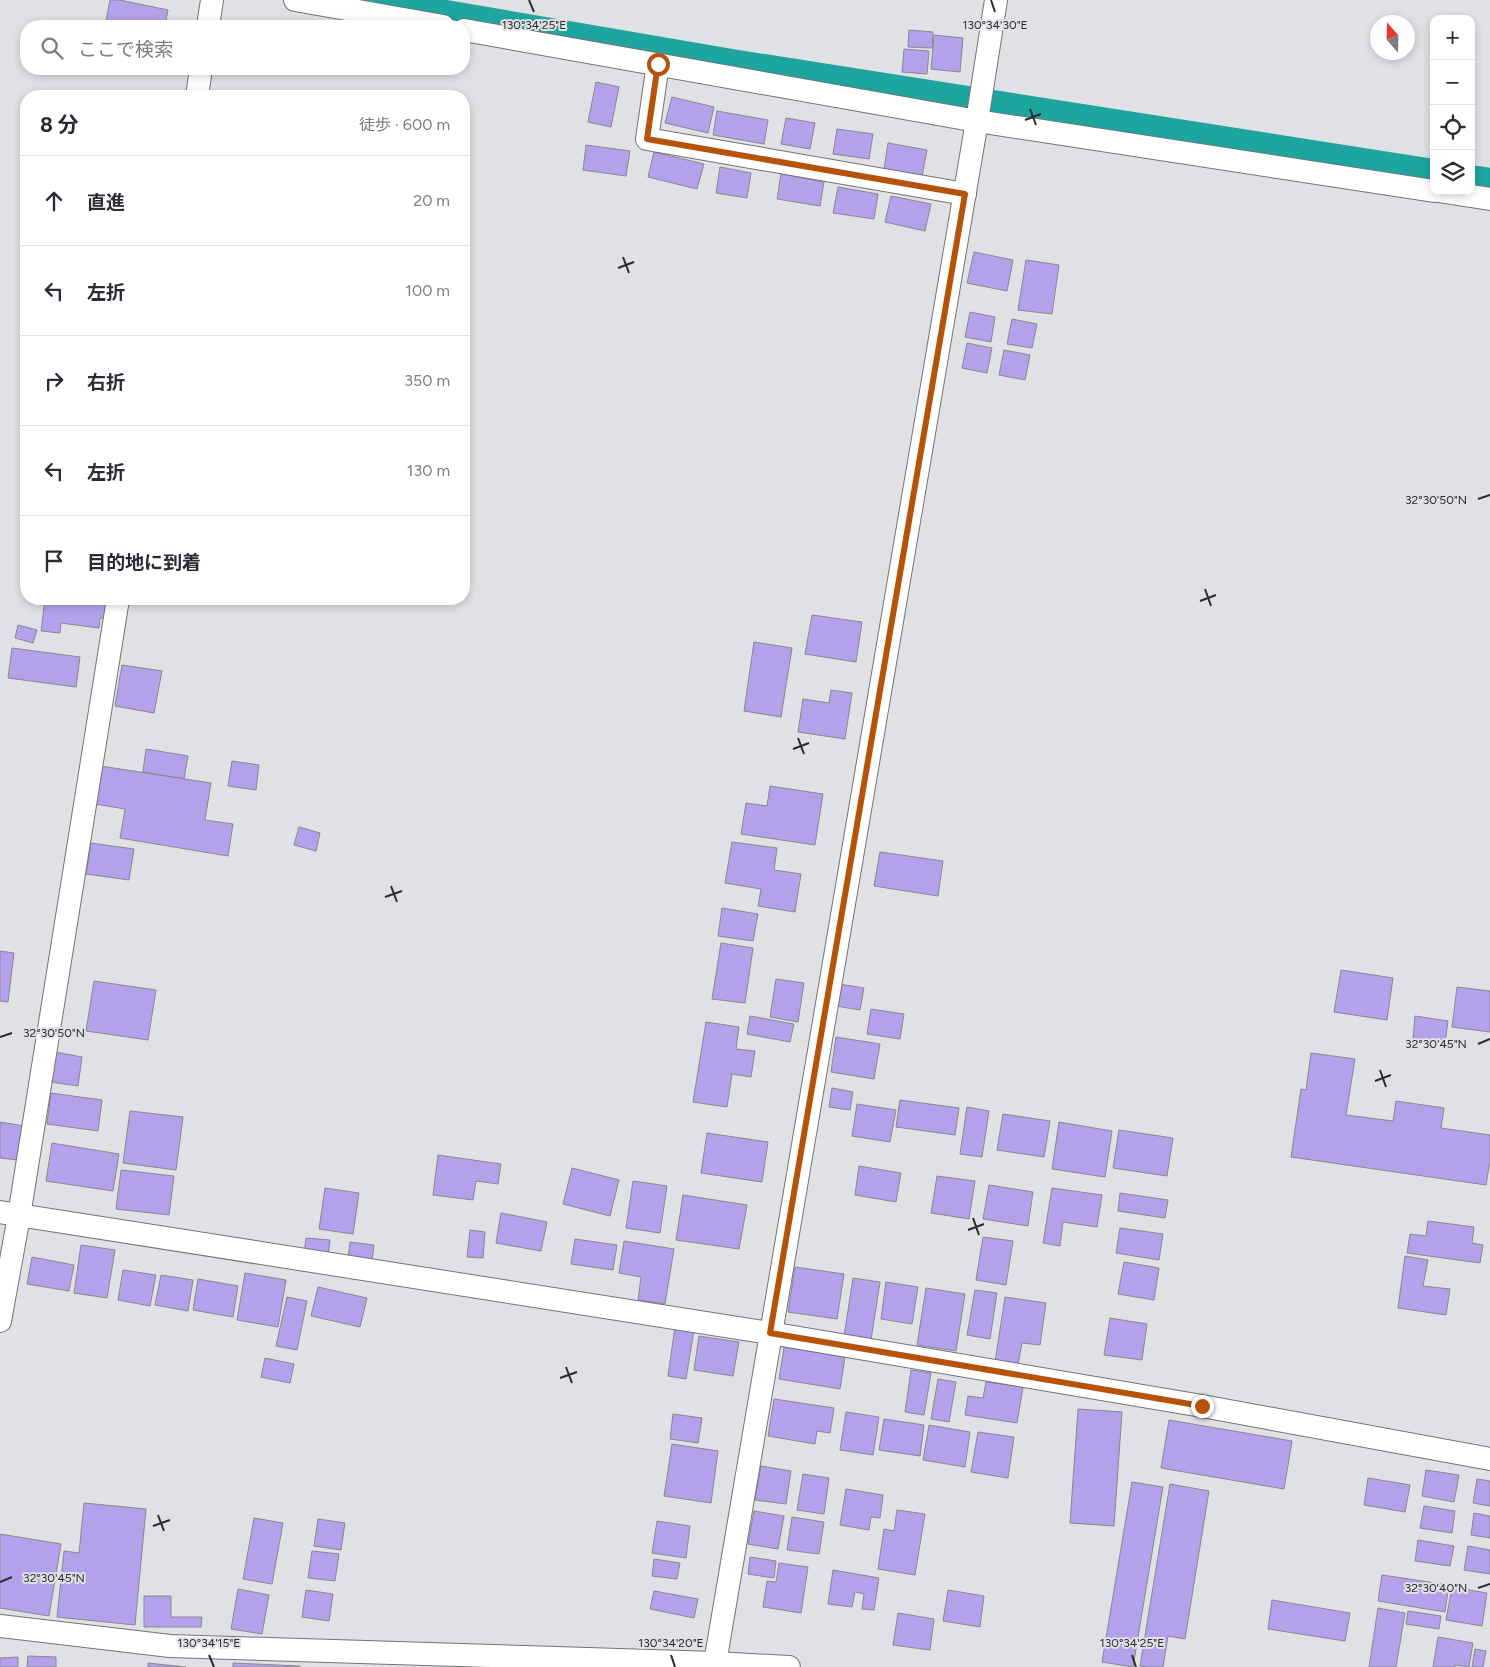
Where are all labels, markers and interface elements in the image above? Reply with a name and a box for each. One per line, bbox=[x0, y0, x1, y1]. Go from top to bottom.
north arrow bbox=[1370, 15, 1415, 60]
map controls bbox=[1430, 15, 1475, 195]
button: + bbox=[1430, 15, 1475, 60]
text: 130°34'25"E bbox=[502, 18, 566, 32]
text: 130°34'30"E bbox=[962, 18, 1028, 32]
search box bbox=[20, 20, 470, 75]
icon: search bbox=[38, 34, 66, 62]
text: ここで検索 bbox=[78, 38, 173, 61]
route start bbox=[647, 53, 670, 76]
button: − bbox=[1430, 60, 1475, 105]
button: locate bbox=[1430, 105, 1475, 150]
text: 8 分 bbox=[40, 112, 79, 137]
text: 徒歩 · 600 m bbox=[359, 115, 450, 134]
button: layers bbox=[1430, 150, 1475, 195]
icon: ahead bbox=[40, 187, 68, 215]
text: 直進 bbox=[87, 191, 125, 214]
text: 20 m bbox=[413, 191, 450, 210]
icon: left bbox=[40, 277, 68, 305]
text: 左折 bbox=[87, 281, 125, 304]
text: 100 m bbox=[405, 281, 450, 300]
icon: right bbox=[40, 367, 68, 395]
text: 右折 bbox=[87, 371, 125, 394]
text: 350 m bbox=[404, 371, 450, 390]
icon: left bbox=[40, 457, 68, 485]
text: 左折 bbox=[87, 461, 125, 484]
text: 130 m bbox=[407, 461, 450, 480]
text: 32°30'50"N bbox=[1405, 493, 1467, 507]
icon: arrive bbox=[40, 547, 68, 575]
text: 目的地に到着 bbox=[87, 551, 201, 574]
text: 32°30'50"N bbox=[23, 1026, 85, 1040]
text: 32°30'45"N bbox=[1405, 1037, 1467, 1051]
route end bbox=[1191, 1395, 1214, 1418]
text: 32°30'45"N bbox=[23, 1571, 85, 1585]
text: 32°30'40"N bbox=[1405, 1581, 1467, 1595]
text: 130°34'15"E bbox=[178, 1636, 240, 1650]
text: 130°34'20"E bbox=[638, 1636, 704, 1650]
text: 130°34'25"E bbox=[1100, 1636, 1164, 1650]

